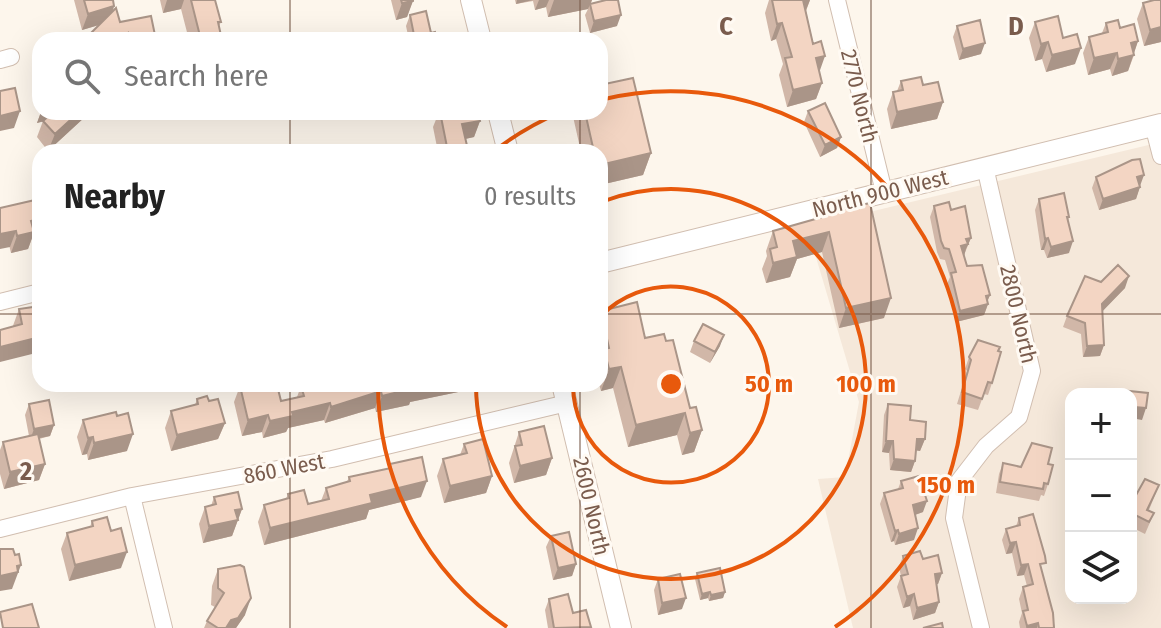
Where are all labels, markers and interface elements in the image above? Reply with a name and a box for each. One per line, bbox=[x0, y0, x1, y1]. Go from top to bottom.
text: C bbox=[719, 11, 733, 42]
text: D bbox=[1008, 11, 1024, 42]
search box bbox=[32, 32, 608, 120]
street label: 2770 North bbox=[835, 47, 884, 146]
icon: search bbox=[60, 54, 104, 98]
text: Search here bbox=[124, 58, 269, 94]
street label: North 900 West bbox=[809, 163, 952, 223]
text: Nearby bbox=[64, 176, 165, 217]
text: 0 results bbox=[484, 181, 576, 212]
street label: 2800 North bbox=[994, 262, 1043, 366]
centre of rings bbox=[657, 370, 685, 398]
text: 50 m bbox=[745, 370, 793, 398]
text: 100 m bbox=[836, 370, 896, 398]
map controls bbox=[1065, 388, 1137, 604]
button: + bbox=[1065, 388, 1137, 460]
street label: 860 West bbox=[241, 447, 328, 490]
street label: 2600 North bbox=[567, 454, 616, 558]
text: 2 bbox=[19, 456, 32, 487]
button: − bbox=[1065, 460, 1137, 532]
text: 150 m bbox=[917, 471, 975, 499]
button: layers bbox=[1065, 532, 1137, 604]

